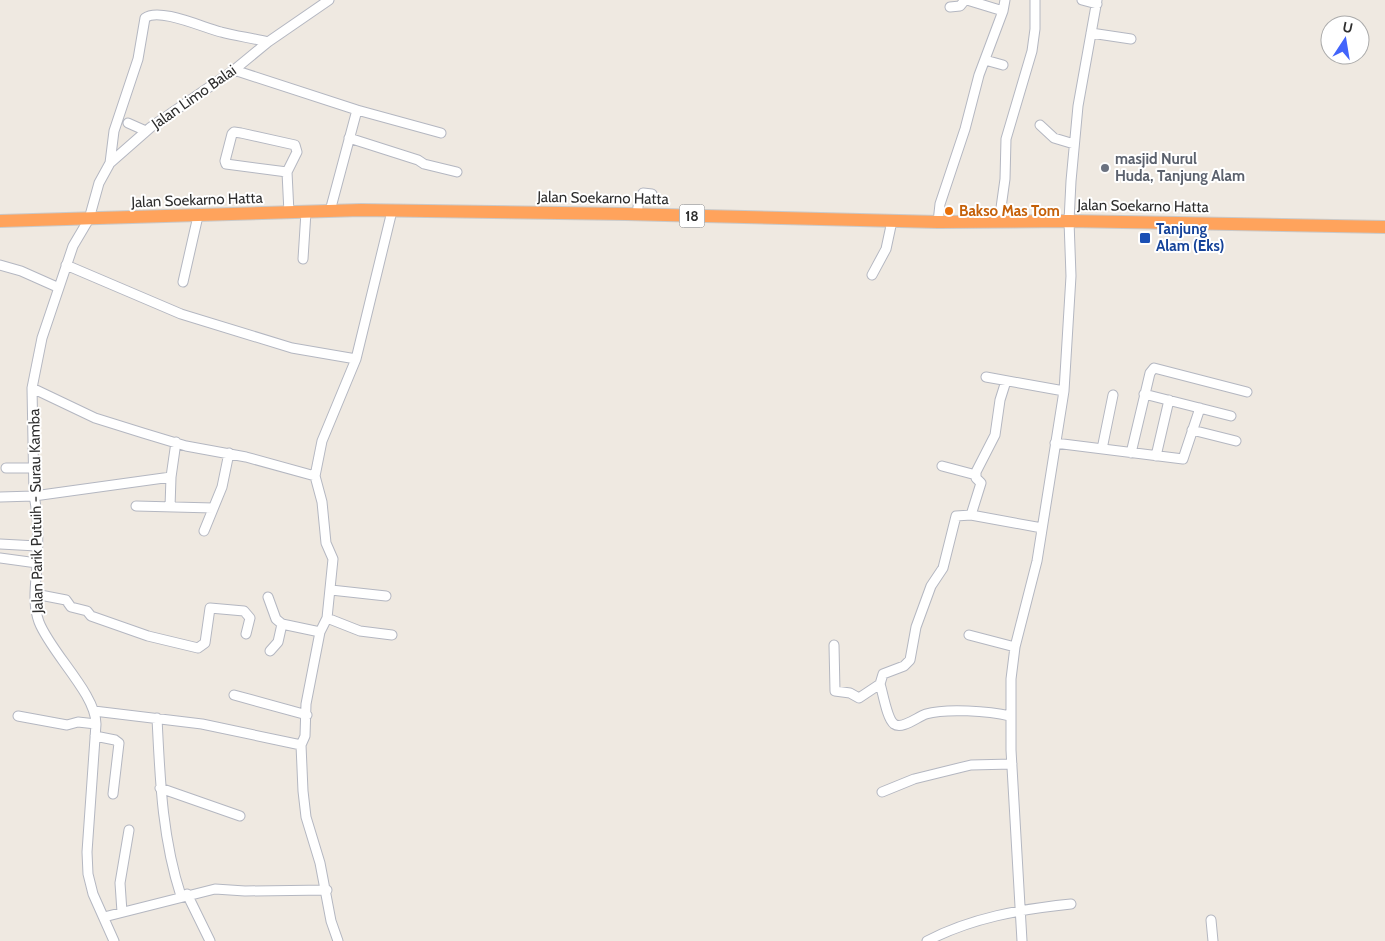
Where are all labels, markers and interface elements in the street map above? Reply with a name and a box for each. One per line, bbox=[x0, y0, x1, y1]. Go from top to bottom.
north arrow bbox=[1320, 15, 1370, 65]
text: U bbox=[1341, 17, 1354, 37]
street label: Jalan Limo Balai bbox=[147, 61, 240, 133]
place label: masjid Nurul Huda, Tanjung Alam bbox=[1115, 150, 1245, 185]
marker: masjid Nurul Huda, Tanjung Alam bbox=[1099, 162, 1111, 174]
street label: Jalan Soekarno Hatta bbox=[536, 188, 670, 208]
street label: Jalan Soekarno Hatta bbox=[130, 189, 264, 211]
street label: Jalan Soekarno Hatta bbox=[1076, 196, 1210, 216]
place label: Bakso Mas Tom bbox=[959, 202, 1060, 220]
road number: 18 bbox=[680, 205, 704, 228]
marker: Bakso Mas Tom bbox=[943, 205, 955, 217]
place label: Tanjung Alam (Eks) bbox=[1156, 220, 1225, 255]
marker: Tanjung Alam (Eks) bbox=[1138, 231, 1152, 245]
street label: Jalan Parik Putuih - Surau Kamba bbox=[25, 408, 47, 614]

